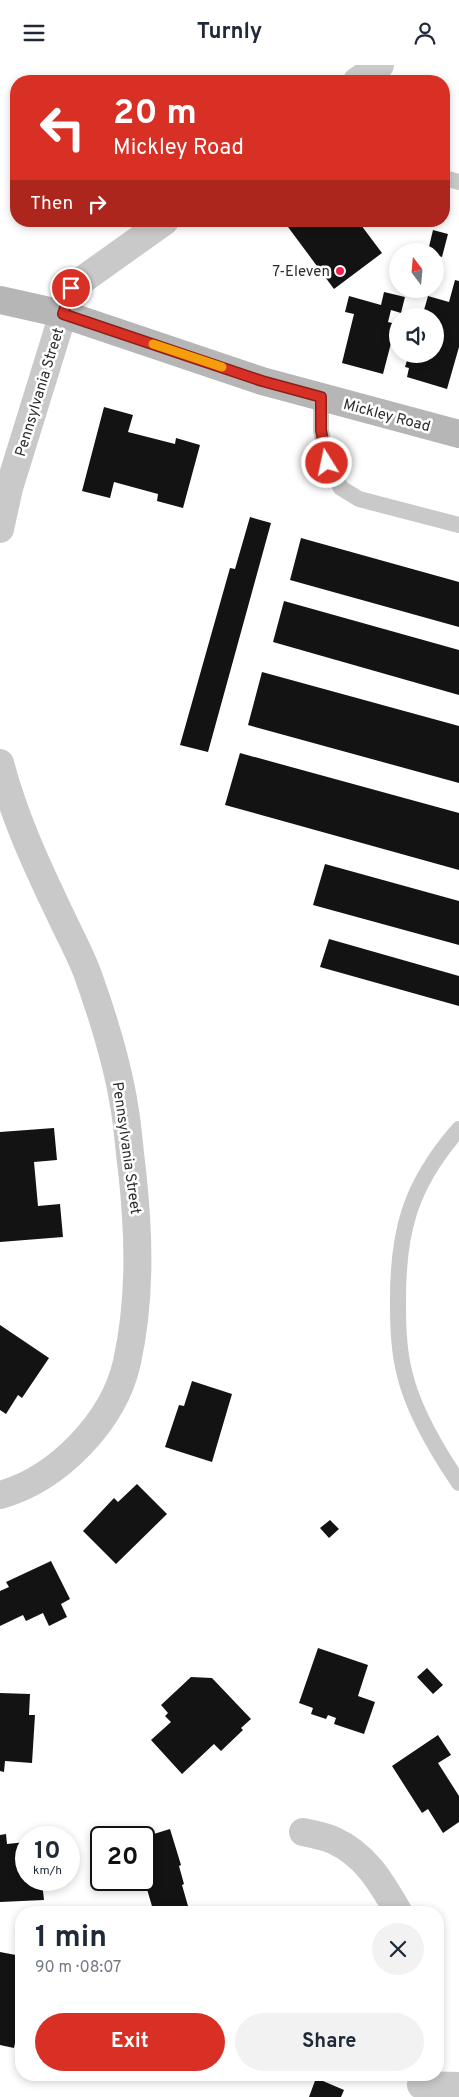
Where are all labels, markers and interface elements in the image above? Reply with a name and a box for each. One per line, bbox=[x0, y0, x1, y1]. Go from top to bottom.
icon: menu bbox=[20, 19, 48, 47]
text: Turnly bbox=[197, 19, 262, 46]
icon: person bbox=[411, 19, 439, 47]
text: 20 m bbox=[113, 92, 197, 136]
icon: left bbox=[30, 95, 95, 160]
text: Mickley Road bbox=[113, 135, 244, 162]
icon: right bbox=[83, 190, 111, 218]
text: Then bbox=[30, 192, 73, 216]
north arrow bbox=[389, 243, 444, 297]
map controls bbox=[389, 243, 444, 363]
place label: 7-Eleven bbox=[272, 263, 330, 282]
marker: 7-Eleven bbox=[334, 265, 346, 277]
pin bbox=[50, 267, 92, 309]
icon: arrive bbox=[57, 274, 85, 302]
button: sound bbox=[389, 308, 444, 363]
street label: Pennsylvania Street bbox=[12, 326, 69, 459]
street label: Mickley Road bbox=[341, 396, 432, 437]
position arrow bbox=[300, 436, 352, 488]
street label: Pennsylvania Street bbox=[107, 1081, 144, 1216]
speed limit sign: 20 bbox=[90, 1826, 155, 1891]
text: 10 bbox=[34, 1836, 61, 1868]
text: km/h bbox=[33, 1863, 62, 1879]
text: 1 min bbox=[35, 1920, 107, 1957]
button: close bbox=[372, 1923, 424, 1975]
text: 90 m · 08:07 bbox=[35, 1958, 121, 1978]
button: Exit bbox=[35, 2013, 225, 2071]
button: Share bbox=[235, 2013, 424, 2071]

